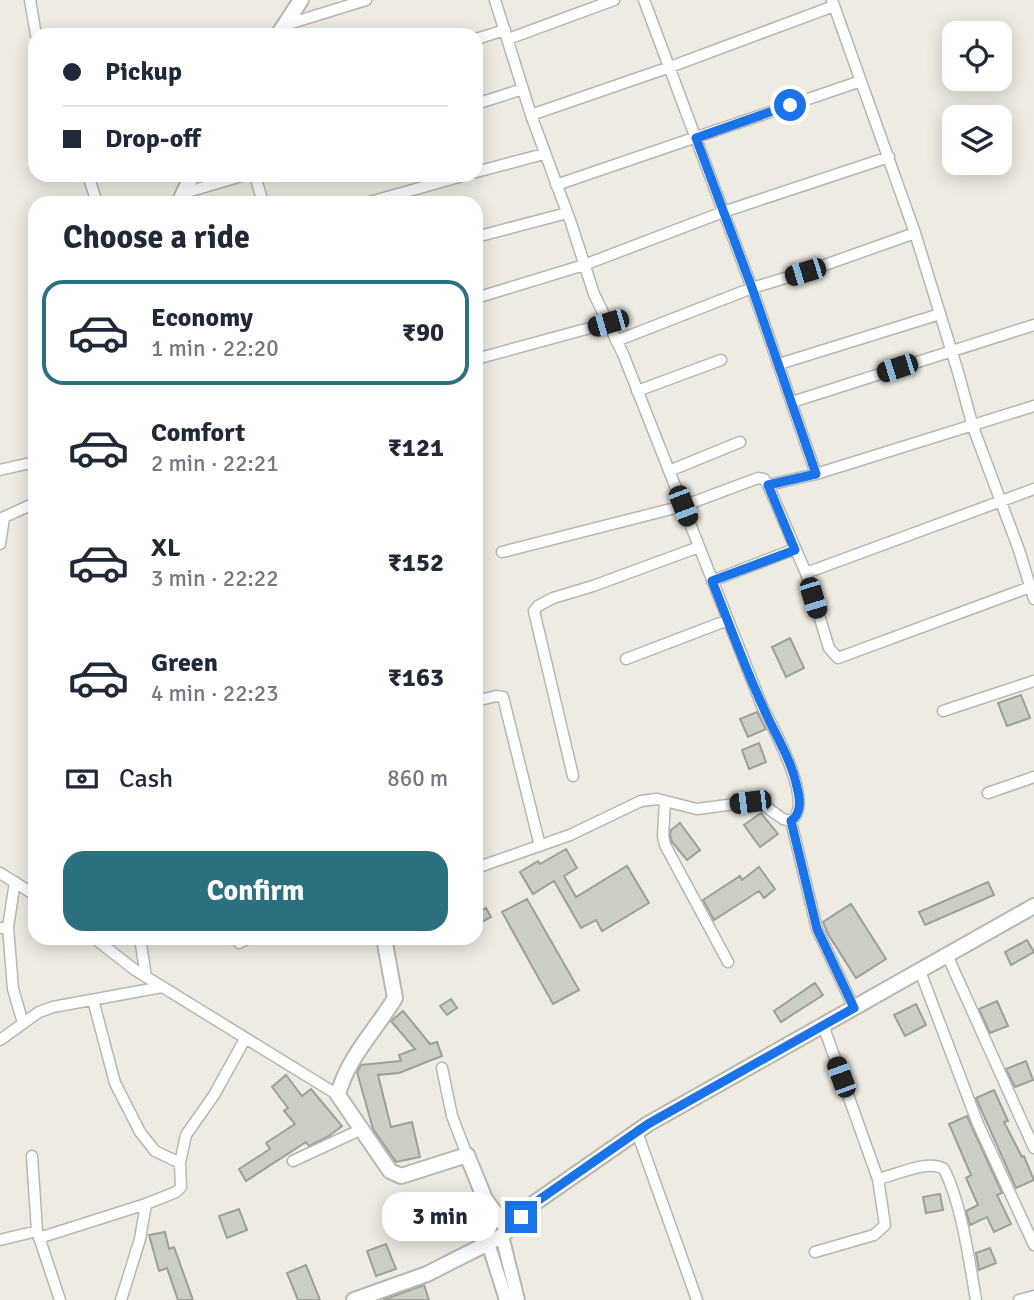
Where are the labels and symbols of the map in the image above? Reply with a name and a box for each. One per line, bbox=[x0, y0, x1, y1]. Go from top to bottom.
route start bbox=[774, 89, 806, 121]
car bbox=[782, 256, 829, 288]
car bbox=[585, 307, 632, 339]
car bbox=[874, 352, 921, 384]
car bbox=[666, 483, 701, 529]
car bbox=[797, 575, 830, 621]
car bbox=[728, 789, 773, 815]
car bbox=[824, 1054, 859, 1100]
callout: 3 min bbox=[381, 1192, 496, 1242]
route end bbox=[505, 1201, 537, 1233]

